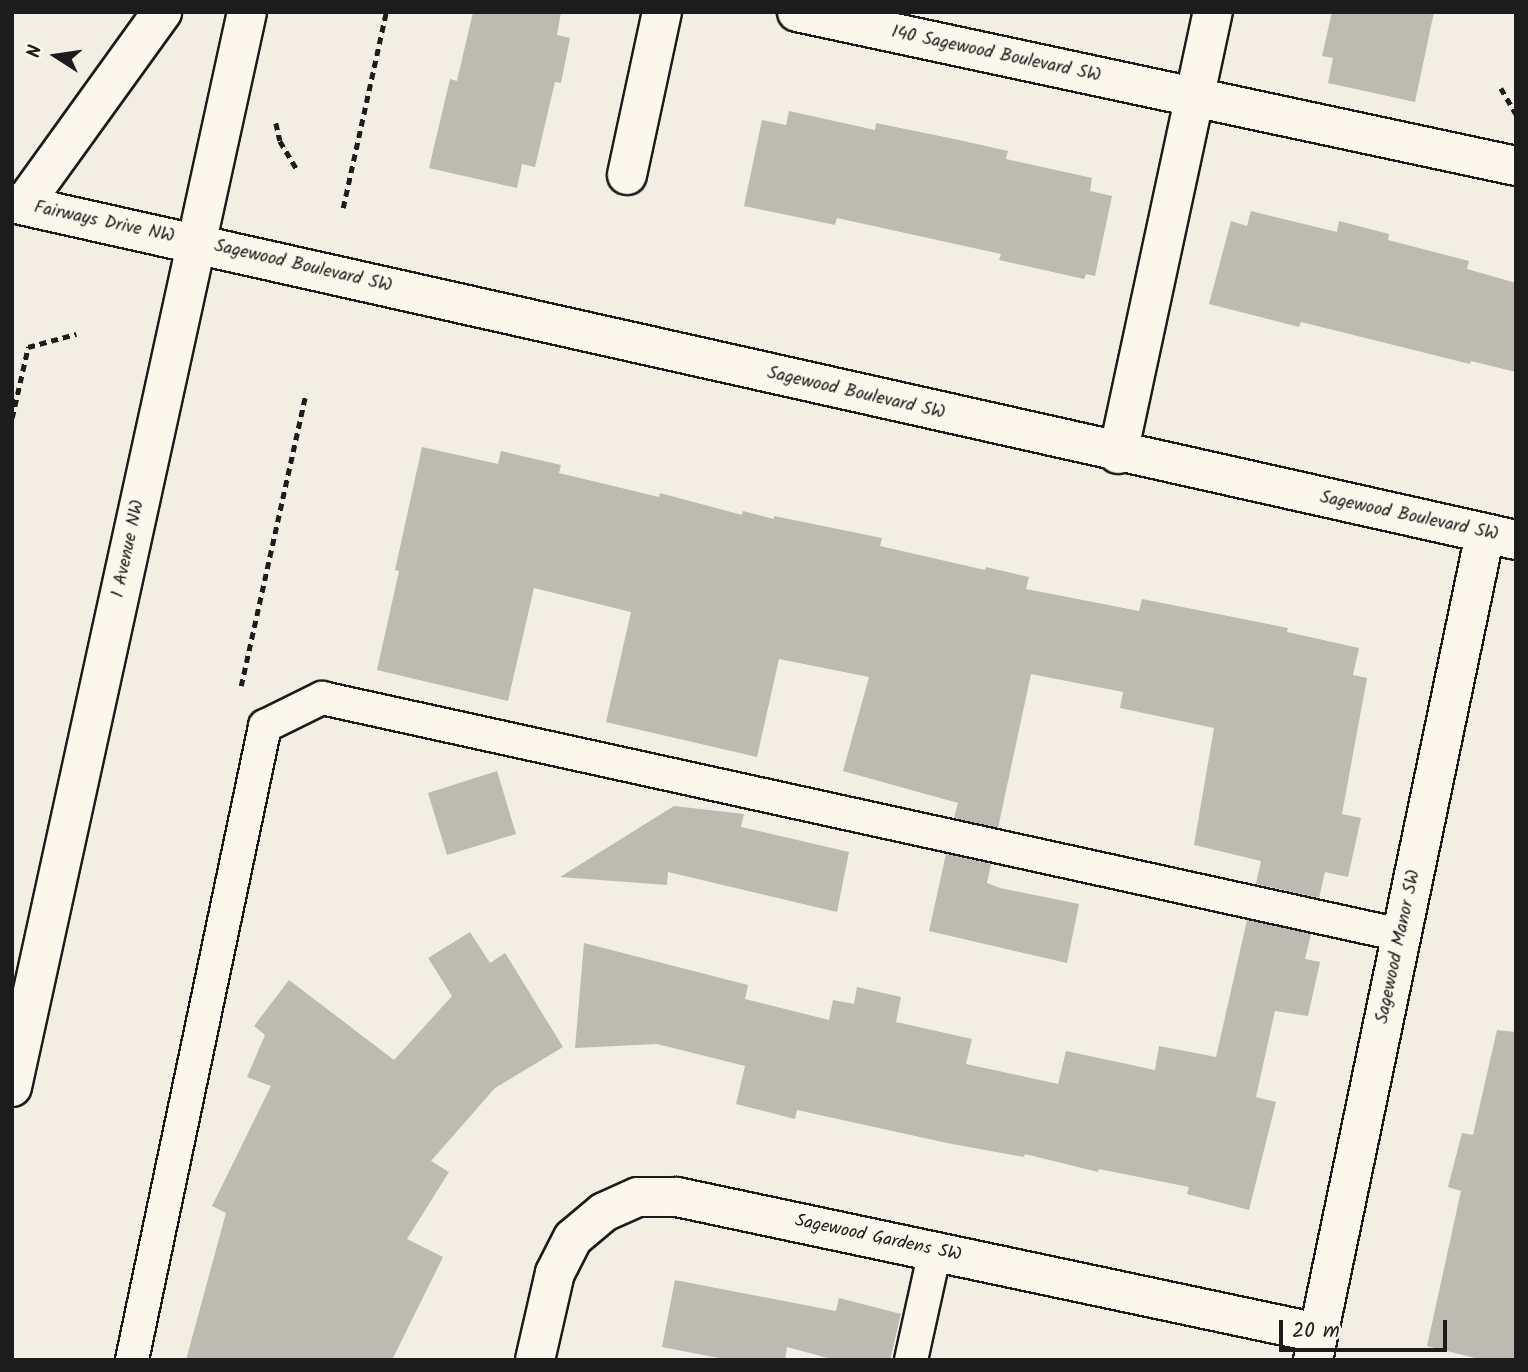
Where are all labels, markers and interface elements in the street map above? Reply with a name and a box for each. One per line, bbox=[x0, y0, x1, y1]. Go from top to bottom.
north arrow bbox=[21, 21, 91, 91]
street label: 140 Sagewood Boulevard SW bbox=[889, 22, 1103, 88]
text: N bbox=[20, 43, 51, 61]
street label: Fairways Drive NW bbox=[32, 198, 176, 248]
street label: Sagewood Boulevard SW bbox=[212, 236, 394, 298]
street label: Sagewood Boulevard SW bbox=[765, 363, 947, 425]
street label: Sagewood Boulevard SW bbox=[1318, 488, 1500, 546]
street label: 1 Avenue NW bbox=[108, 498, 150, 600]
street label: Sagewood Manor SW bbox=[1372, 868, 1426, 1026]
street label: Sagewood Gardens SW bbox=[793, 1211, 963, 1267]
scale bar bbox=[1283, 1306, 1451, 1350]
text: 20 m bbox=[1292, 1315, 1340, 1348]

